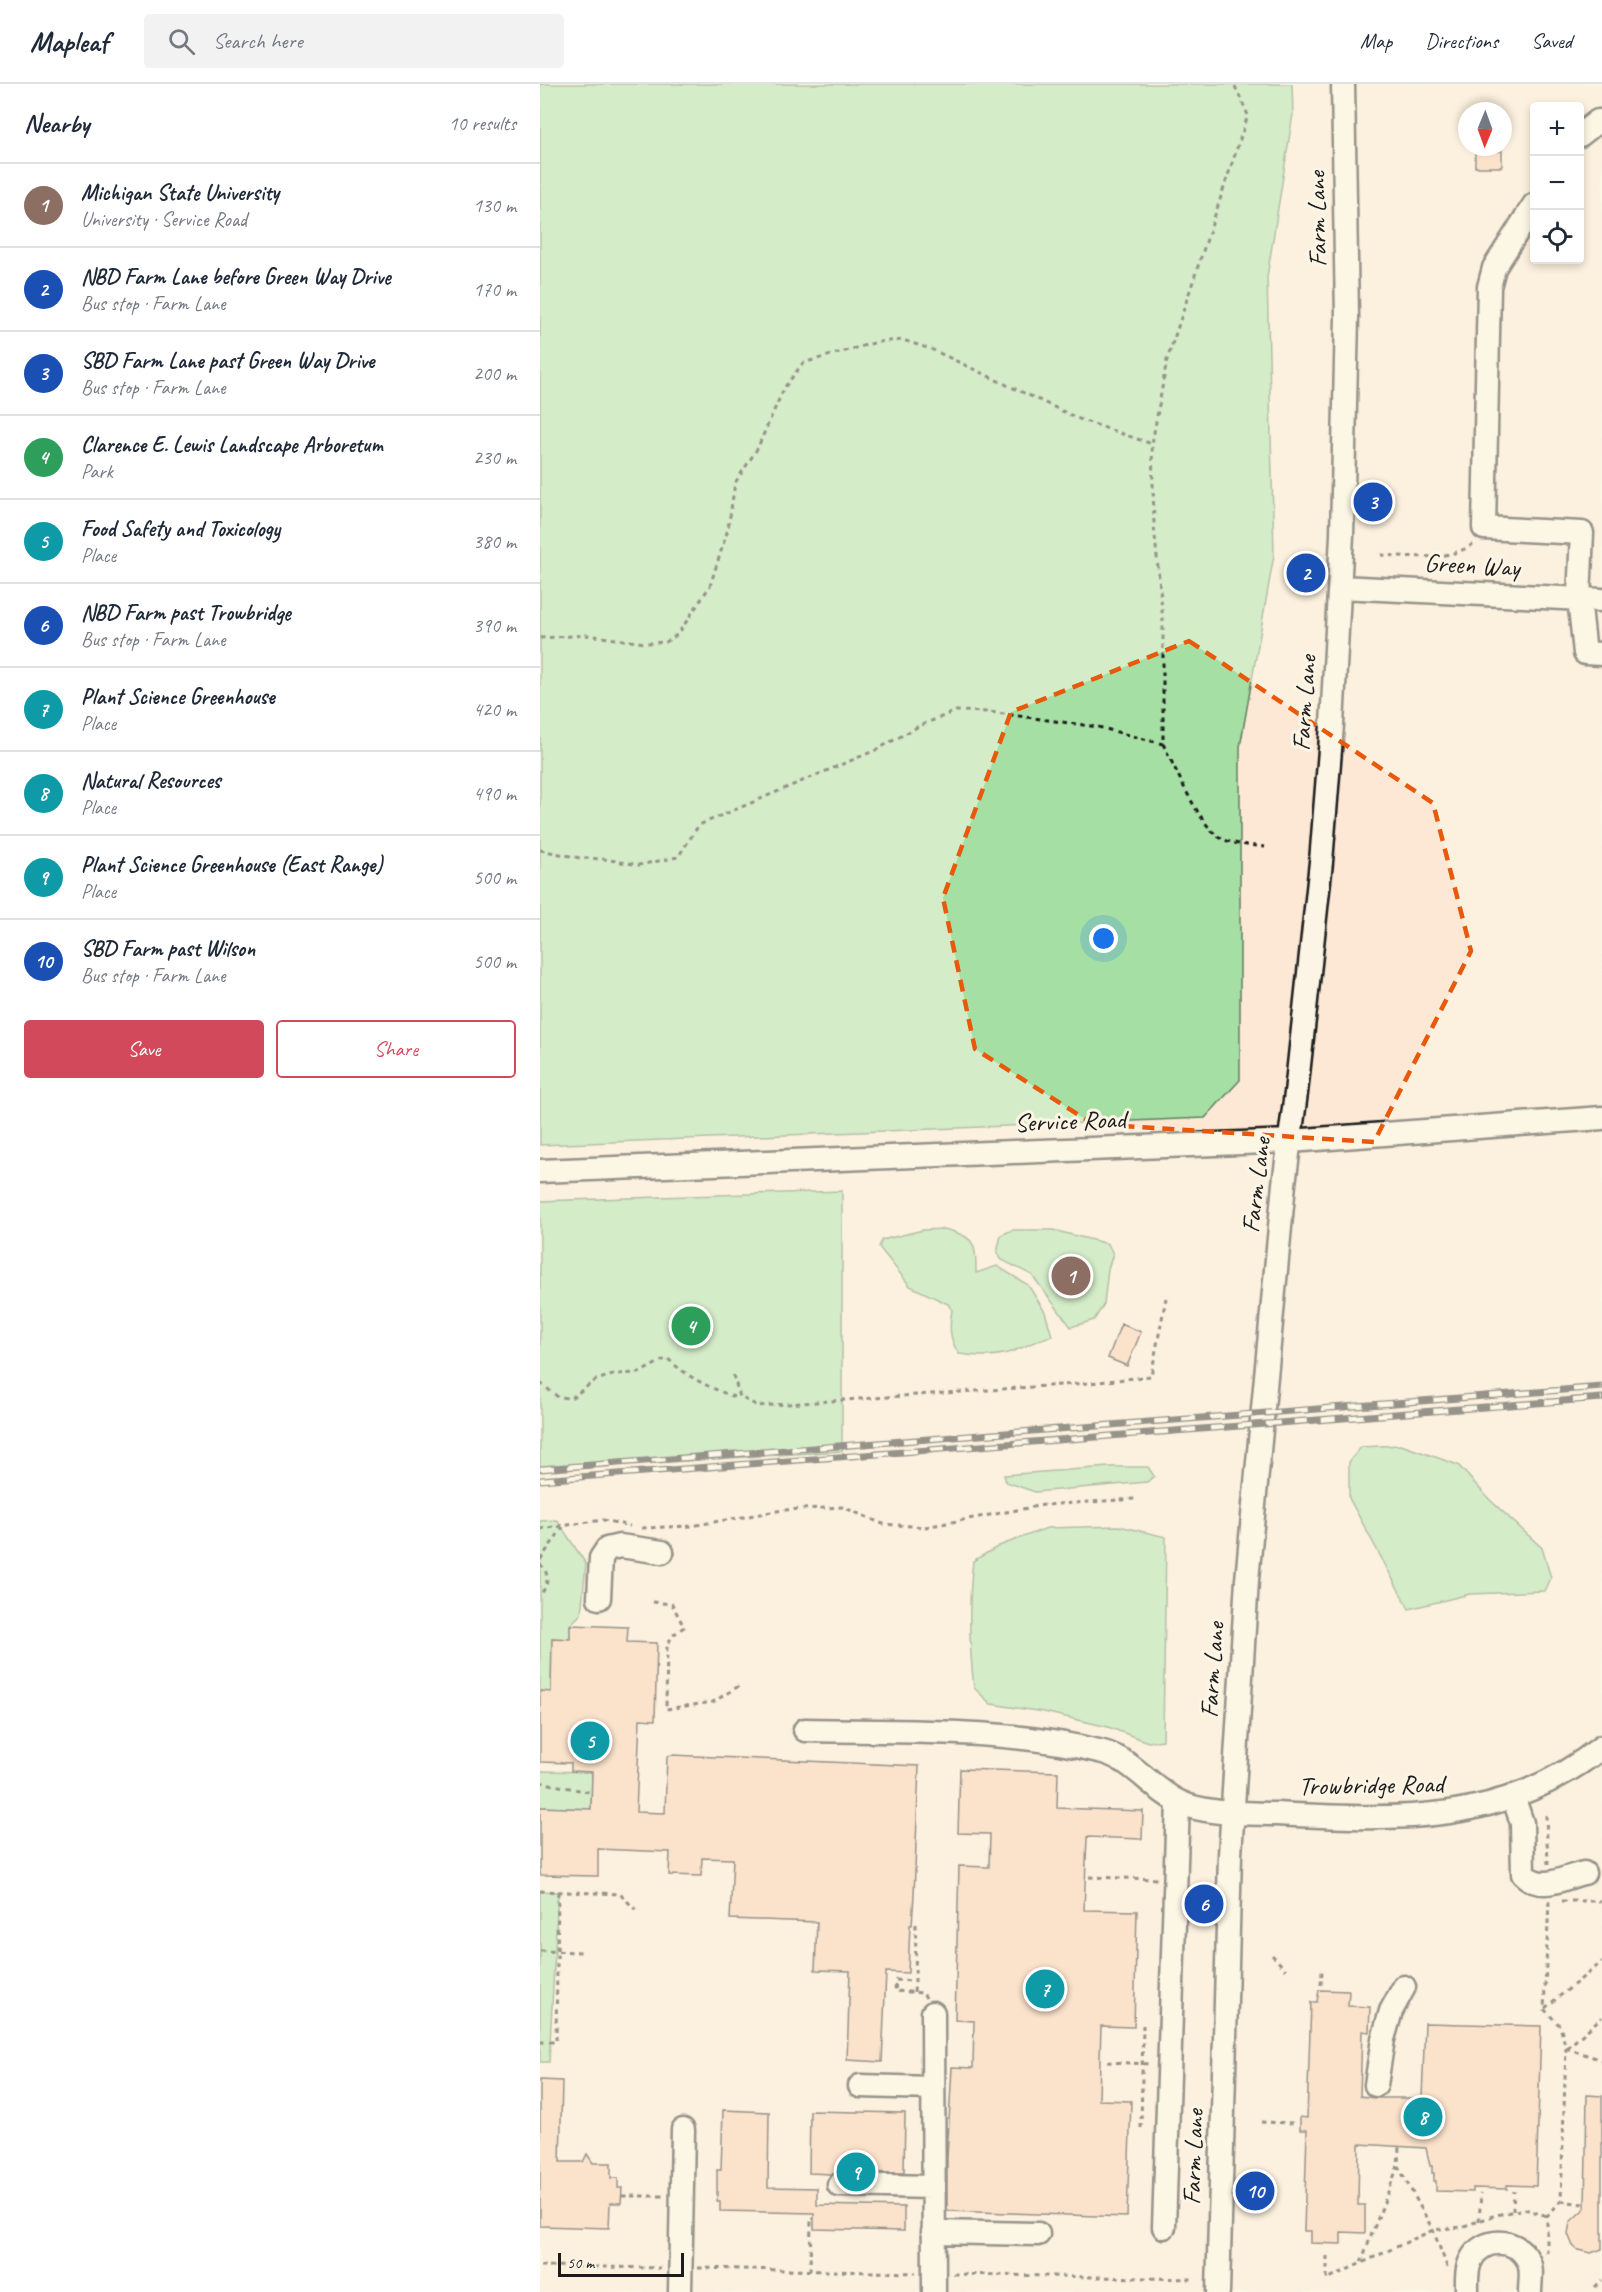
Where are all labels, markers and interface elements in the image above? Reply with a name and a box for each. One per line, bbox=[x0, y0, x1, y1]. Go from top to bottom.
search box bbox=[144, 14, 564, 68]
text: Mapleaf bbox=[30, 24, 108, 59]
icon: search bbox=[165, 25, 198, 58]
text: Search here bbox=[213, 27, 303, 55]
text: Map bbox=[1360, 28, 1392, 54]
text: Directions bbox=[1425, 28, 1498, 54]
text: Saved bbox=[1531, 28, 1572, 54]
north arrow bbox=[1458, 102, 1512, 156]
map controls bbox=[1530, 102, 1584, 264]
button: + bbox=[1530, 102, 1584, 156]
text: Nearby bbox=[24, 107, 89, 140]
text: 10 results bbox=[448, 111, 516, 136]
button: − bbox=[1530, 156, 1584, 210]
street label: Farm Lane bbox=[1300, 169, 1334, 267]
text: Michigan State University bbox=[81, 179, 279, 207]
text: 1 bbox=[39, 193, 48, 218]
text: 130 m bbox=[473, 193, 516, 218]
text: University · Service Road bbox=[81, 207, 247, 232]
button: locate bbox=[1530, 210, 1584, 264]
text: NBD Farm Lane before Green Way Drive bbox=[81, 263, 391, 291]
text: 2 bbox=[39, 277, 48, 302]
text: 170 m bbox=[473, 277, 516, 302]
text: Bus stop · Farm Lane bbox=[81, 291, 225, 316]
text: SBD Farm Lane past Green Way Drive bbox=[81, 347, 374, 375]
text: 3 bbox=[39, 361, 48, 386]
text: 200 m bbox=[473, 361, 516, 386]
text: Bus stop · Farm Lane bbox=[81, 375, 225, 400]
text: Clarence E. Lewis Landscape Arboretum bbox=[81, 431, 383, 459]
text: 4 bbox=[39, 445, 48, 470]
text: 230 m bbox=[473, 445, 516, 470]
text: Park bbox=[81, 459, 113, 484]
pin: 3 bbox=[1354, 480, 1392, 524]
text: Food Safety and Toxicology bbox=[81, 515, 280, 543]
text: 5 bbox=[39, 529, 48, 554]
text: 380 m bbox=[473, 529, 516, 554]
text: Place bbox=[81, 543, 116, 568]
street label: Green Way bbox=[1424, 546, 1523, 584]
pin: 2 bbox=[1286, 550, 1326, 596]
text: NBD Farm past Trowbridge bbox=[81, 599, 291, 627]
text: 6 bbox=[39, 613, 48, 638]
text: 390 m bbox=[473, 613, 516, 638]
text: Bus stop · Farm Lane bbox=[81, 627, 225, 652]
street label: Farm Lane bbox=[1284, 653, 1324, 752]
text: Plant Science Greenhouse bbox=[81, 683, 275, 711]
text: 7 bbox=[39, 697, 48, 722]
text: 420 m bbox=[473, 697, 516, 722]
text: Place bbox=[81, 711, 116, 736]
text: Natural Resources bbox=[81, 767, 221, 795]
text: 8 bbox=[39, 781, 48, 806]
text: 490 m bbox=[473, 781, 516, 806]
text: Place bbox=[81, 795, 116, 820]
text: Plant Science Greenhouse (East Range) bbox=[81, 851, 383, 879]
text: 9 bbox=[39, 865, 48, 890]
text: 500 m bbox=[473, 865, 516, 890]
text: Place bbox=[81, 879, 116, 904]
your location bbox=[1089, 924, 1118, 953]
text: SBD Farm past Wilson bbox=[81, 935, 255, 963]
text: 10 bbox=[35, 949, 53, 974]
text: 500 m bbox=[473, 949, 516, 974]
text: Bus stop · Farm Lane bbox=[81, 963, 225, 988]
button: Save bbox=[24, 1020, 264, 1078]
button: Share bbox=[276, 1020, 516, 1078]
street label: Service Road bbox=[1014, 1102, 1130, 1139]
street label: Farm Lane bbox=[1234, 1134, 1278, 1234]
pin: 1 bbox=[1052, 1254, 1090, 1298]
pin: 4 bbox=[672, 1304, 710, 1348]
street label: Farm Lane bbox=[1192, 1620, 1232, 1719]
pin: 5 bbox=[571, 1718, 610, 1764]
street label: Trowbridge Road bbox=[1298, 1767, 1448, 1803]
pin: 6 bbox=[1184, 1882, 1224, 1926]
pin: 7 bbox=[1026, 1966, 1064, 2012]
pin: 8 bbox=[1404, 2094, 1442, 2140]
street label: Farm Lane bbox=[1175, 2107, 1211, 2205]
pin: 9 bbox=[836, 2150, 876, 2194]
pin: 10 bbox=[1236, 2168, 1274, 2214]
scale bar bbox=[558, 2250, 684, 2278]
text: 50 m bbox=[567, 2253, 594, 2273]

